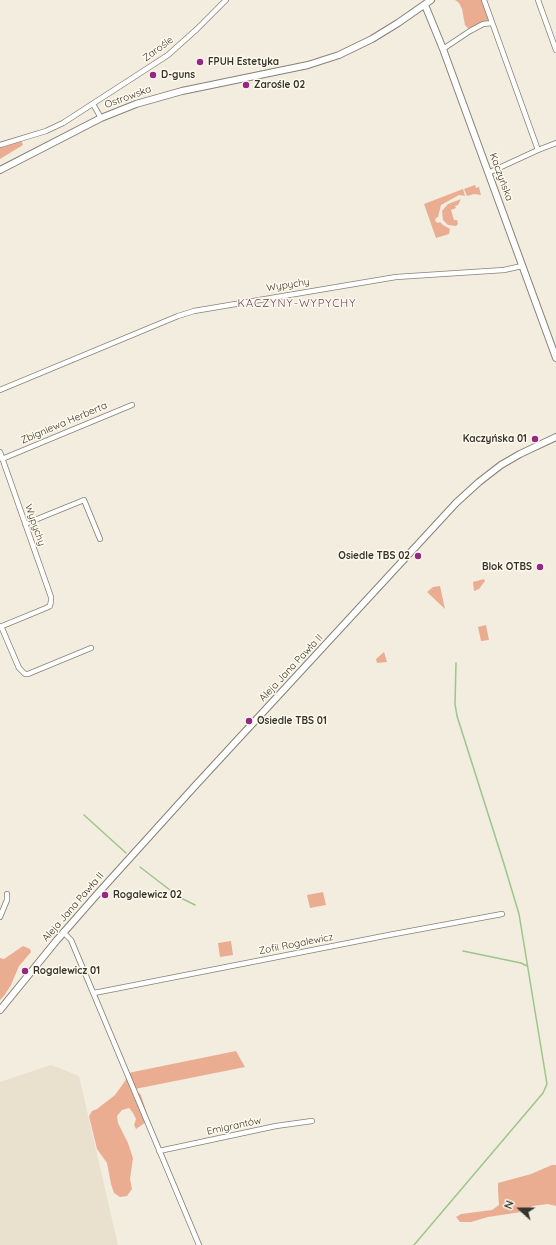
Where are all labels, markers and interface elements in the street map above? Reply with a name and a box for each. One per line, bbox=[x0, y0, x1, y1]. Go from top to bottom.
street label: Zarośle bbox=[140, 34, 176, 64]
place label: FPUH Estetyka bbox=[208, 56, 279, 68]
marker: FPUH Estetyka bbox=[195, 57, 205, 67]
place label: D-guns bbox=[161, 69, 195, 81]
marker: D-guns bbox=[148, 70, 158, 80]
place label: Zarośle 02 bbox=[254, 79, 305, 91]
marker: Zarośle 02 bbox=[241, 80, 251, 90]
street label: Ostrowska bbox=[103, 83, 153, 111]
street label: Kaczyńska bbox=[487, 151, 515, 203]
street label: Wypychy bbox=[266, 276, 310, 294]
district label: KACZYNY-WYPYCHY bbox=[238, 297, 356, 311]
street label: Zbigniewa Herberta bbox=[19, 399, 109, 447]
place label: Kaczyńska 01 bbox=[463, 433, 527, 445]
marker: Kaczyńska 01 bbox=[530, 434, 540, 444]
street label: Wypychy bbox=[22, 502, 48, 548]
place label: Osiedle TBS 02 bbox=[338, 550, 410, 562]
marker: Osiedle TBS 02 bbox=[413, 551, 423, 561]
place label: Blok OTBS bbox=[482, 561, 532, 573]
marker: Blok OTBS bbox=[535, 562, 545, 572]
street label: Aleja Jana Pawła II bbox=[257, 632, 325, 704]
place label: Osiedle TBS 01 bbox=[257, 715, 327, 727]
marker: Osiedle TBS 01 bbox=[244, 716, 254, 726]
street label: Aleja Jana Pawła II bbox=[40, 870, 106, 944]
place label: Rogalewicz 02 bbox=[113, 889, 182, 901]
marker: Rogalewicz 02 bbox=[100, 890, 110, 900]
street label: Zofii Rogalewicz bbox=[258, 931, 334, 957]
place label: Rogalewicz 01 bbox=[33, 965, 100, 977]
marker: Rogalewicz 01 bbox=[20, 966, 30, 976]
street label: Emigrantów bbox=[206, 1114, 262, 1138]
north arrow bbox=[500, 1189, 540, 1229]
text: N bbox=[501, 1198, 517, 1211]

